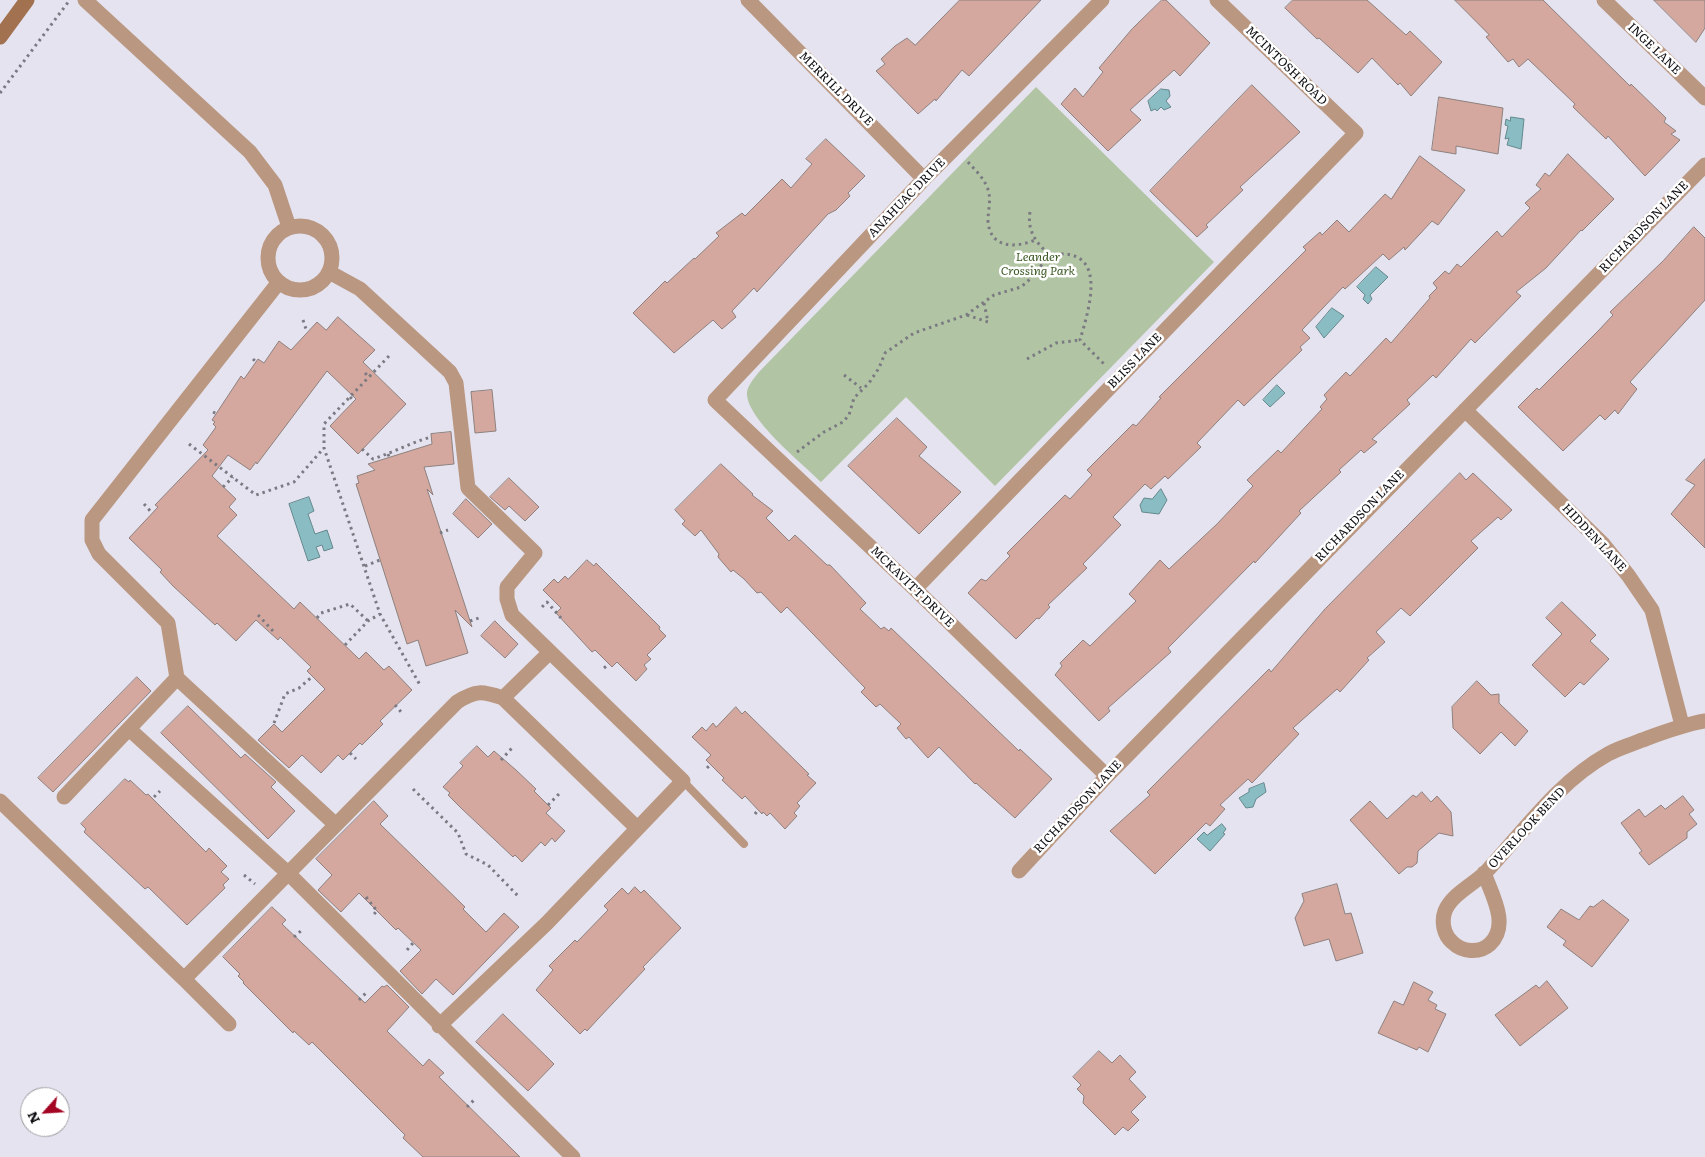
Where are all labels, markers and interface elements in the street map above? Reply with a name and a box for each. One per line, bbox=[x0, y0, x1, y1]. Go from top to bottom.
street label: INGE LANE bbox=[1625, 20, 1683, 78]
street label: MCINTOSH ROAD bbox=[1242, 23, 1330, 109]
street label: MERRILL DRIVE bbox=[796, 49, 876, 129]
street label: ANAHUAC DRIVE bbox=[865, 155, 949, 241]
street label: RICHARDSON LANE bbox=[1597, 178, 1691, 276]
park label: Leander Crossing Park bbox=[1001, 250, 1075, 278]
street label: BLISS LANE bbox=[1105, 330, 1165, 392]
street label: RICHARDSON LANE bbox=[1313, 467, 1407, 565]
street label: HIDDEN LANE bbox=[1559, 501, 1629, 575]
street label: MCKAVITT DRIVE bbox=[867, 544, 957, 630]
street label: RICHARDSON LANE bbox=[1031, 758, 1125, 856]
street label: OVERLOOK BEND bbox=[1486, 784, 1568, 872]
north arrow bbox=[20, 1087, 70, 1137]
text: N bbox=[21, 1108, 44, 1128]

